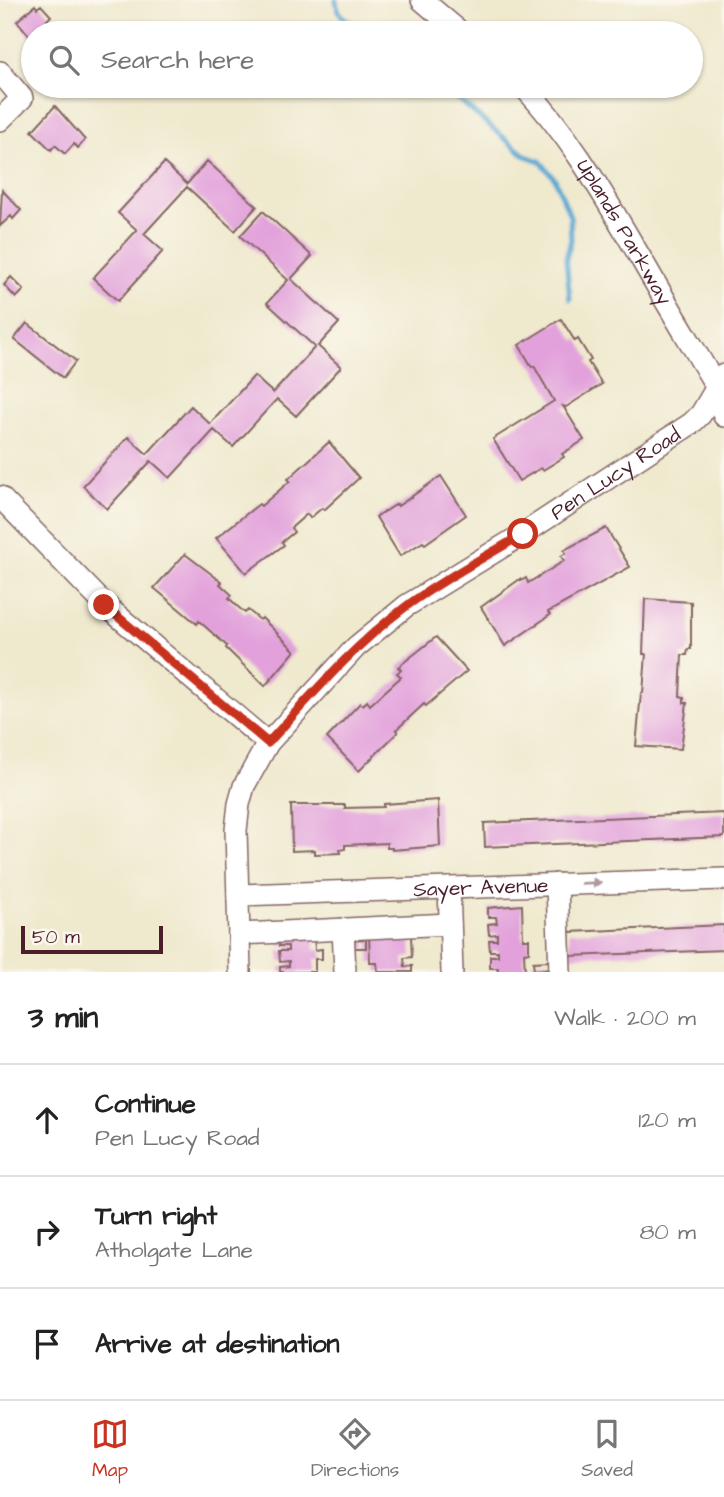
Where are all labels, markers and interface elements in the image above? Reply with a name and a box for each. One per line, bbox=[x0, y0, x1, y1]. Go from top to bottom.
search box bbox=[21, 21, 703, 98]
icon: search bbox=[45, 41, 83, 79]
text: Search here bbox=[101, 42, 254, 78]
street label: Uplands Parkway bbox=[569, 153, 679, 312]
street label: Pen Lucy Road bbox=[545, 420, 687, 527]
route start bbox=[507, 518, 538, 549]
route end bbox=[88, 589, 119, 620]
street label: Sayer Avenue bbox=[413, 871, 549, 905]
one-way arrow bbox=[580, 877, 602, 889]
scale bar bbox=[21, 923, 163, 955]
text: 50 m bbox=[32, 924, 80, 951]
text: 3 min bbox=[28, 997, 98, 1039]
text: Walk · 200 m bbox=[554, 1002, 696, 1034]
text: Continue bbox=[95, 1086, 196, 1122]
icon: ahead bbox=[28, 1101, 66, 1139]
text: 120 m bbox=[638, 1104, 696, 1136]
text: Pen Lucy Road bbox=[95, 1122, 260, 1154]
text: Turn right bbox=[95, 1198, 217, 1234]
icon: right bbox=[28, 1213, 66, 1251]
text: 80 m bbox=[639, 1216, 696, 1248]
text: Atholgate Lane bbox=[95, 1234, 253, 1266]
icon: arrive bbox=[28, 1325, 66, 1363]
text: Arrive at destination bbox=[95, 1326, 340, 1362]
tab: Map bbox=[91, 1415, 129, 1484]
tab: Directions bbox=[311, 1415, 399, 1484]
tab: Saved bbox=[581, 1415, 633, 1484]

